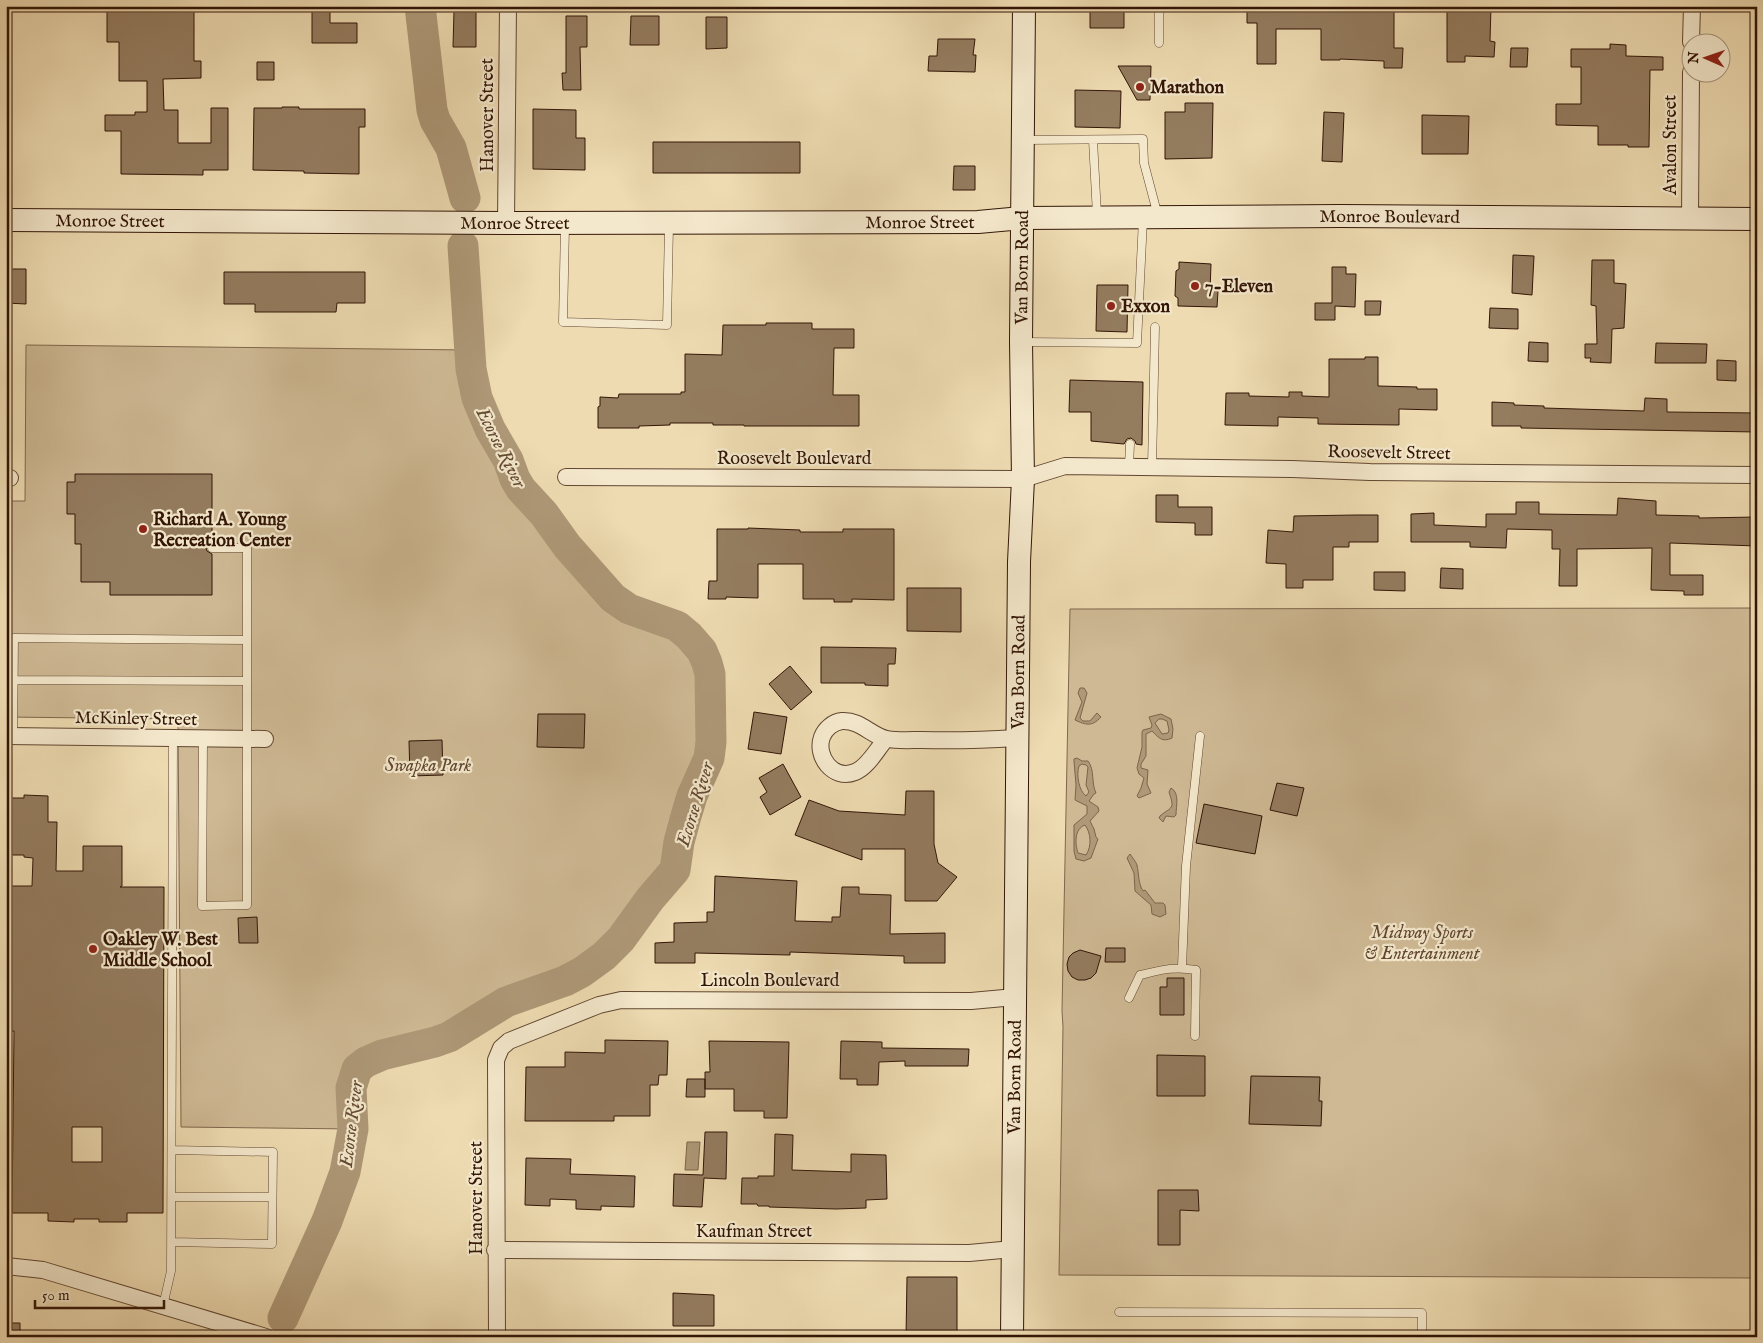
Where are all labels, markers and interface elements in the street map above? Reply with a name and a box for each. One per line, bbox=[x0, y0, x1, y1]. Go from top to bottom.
north arrow bbox=[1680, 32, 1730, 82]
text: N bbox=[1685, 51, 1703, 65]
street label: Hanover Street bbox=[477, 58, 500, 172]
place label: Marathon bbox=[1150, 77, 1224, 100]
marker: Marathon bbox=[1134, 81, 1146, 93]
street label: Avalon Street bbox=[1660, 95, 1683, 196]
street label: Monroe Boulevard bbox=[1320, 206, 1460, 230]
street label: Van Born Road bbox=[1011, 209, 1035, 325]
street label: Monroe Street bbox=[55, 210, 165, 234]
street label: Monroe Street bbox=[865, 212, 975, 235]
street label: Monroe Street bbox=[460, 213, 570, 236]
place label: 7-Eleven bbox=[1205, 276, 1274, 299]
marker: 7-Eleven bbox=[1189, 280, 1201, 292]
place label: Exxon bbox=[1121, 296, 1170, 319]
marker: Exxon bbox=[1105, 300, 1117, 312]
water label: Ecorse River bbox=[469, 403, 531, 493]
street label: Roosevelt Street bbox=[1327, 441, 1451, 466]
street label: Roosevelt Boulevard bbox=[717, 448, 872, 471]
place label: Richard A. Young Recreation Center bbox=[153, 509, 291, 553]
marker: Richard A. Young Recreation Center bbox=[137, 523, 149, 535]
street label: Van Born Road bbox=[1007, 614, 1032, 730]
street label: McKinley Street bbox=[75, 707, 197, 732]
park label: Swapka Park bbox=[385, 755, 471, 778]
water label: Ecorse River bbox=[671, 758, 721, 851]
park label: Midway Sports & Entertainment bbox=[1365, 922, 1481, 966]
place label: Oakley W. Best Middle School bbox=[103, 929, 219, 973]
marker: Oakley W. Best Middle School bbox=[87, 943, 99, 955]
street label: Lincoln Boulevard bbox=[701, 970, 840, 993]
street label: Van Born Road bbox=[1004, 1019, 1028, 1135]
water label: Ecorse River bbox=[335, 1078, 369, 1170]
street label: Hanover Street bbox=[466, 1141, 489, 1255]
street label: Kaufman Street bbox=[696, 1221, 812, 1244]
scale bar bbox=[35, 1278, 164, 1310]
text: 50 m bbox=[42, 1286, 70, 1305]

